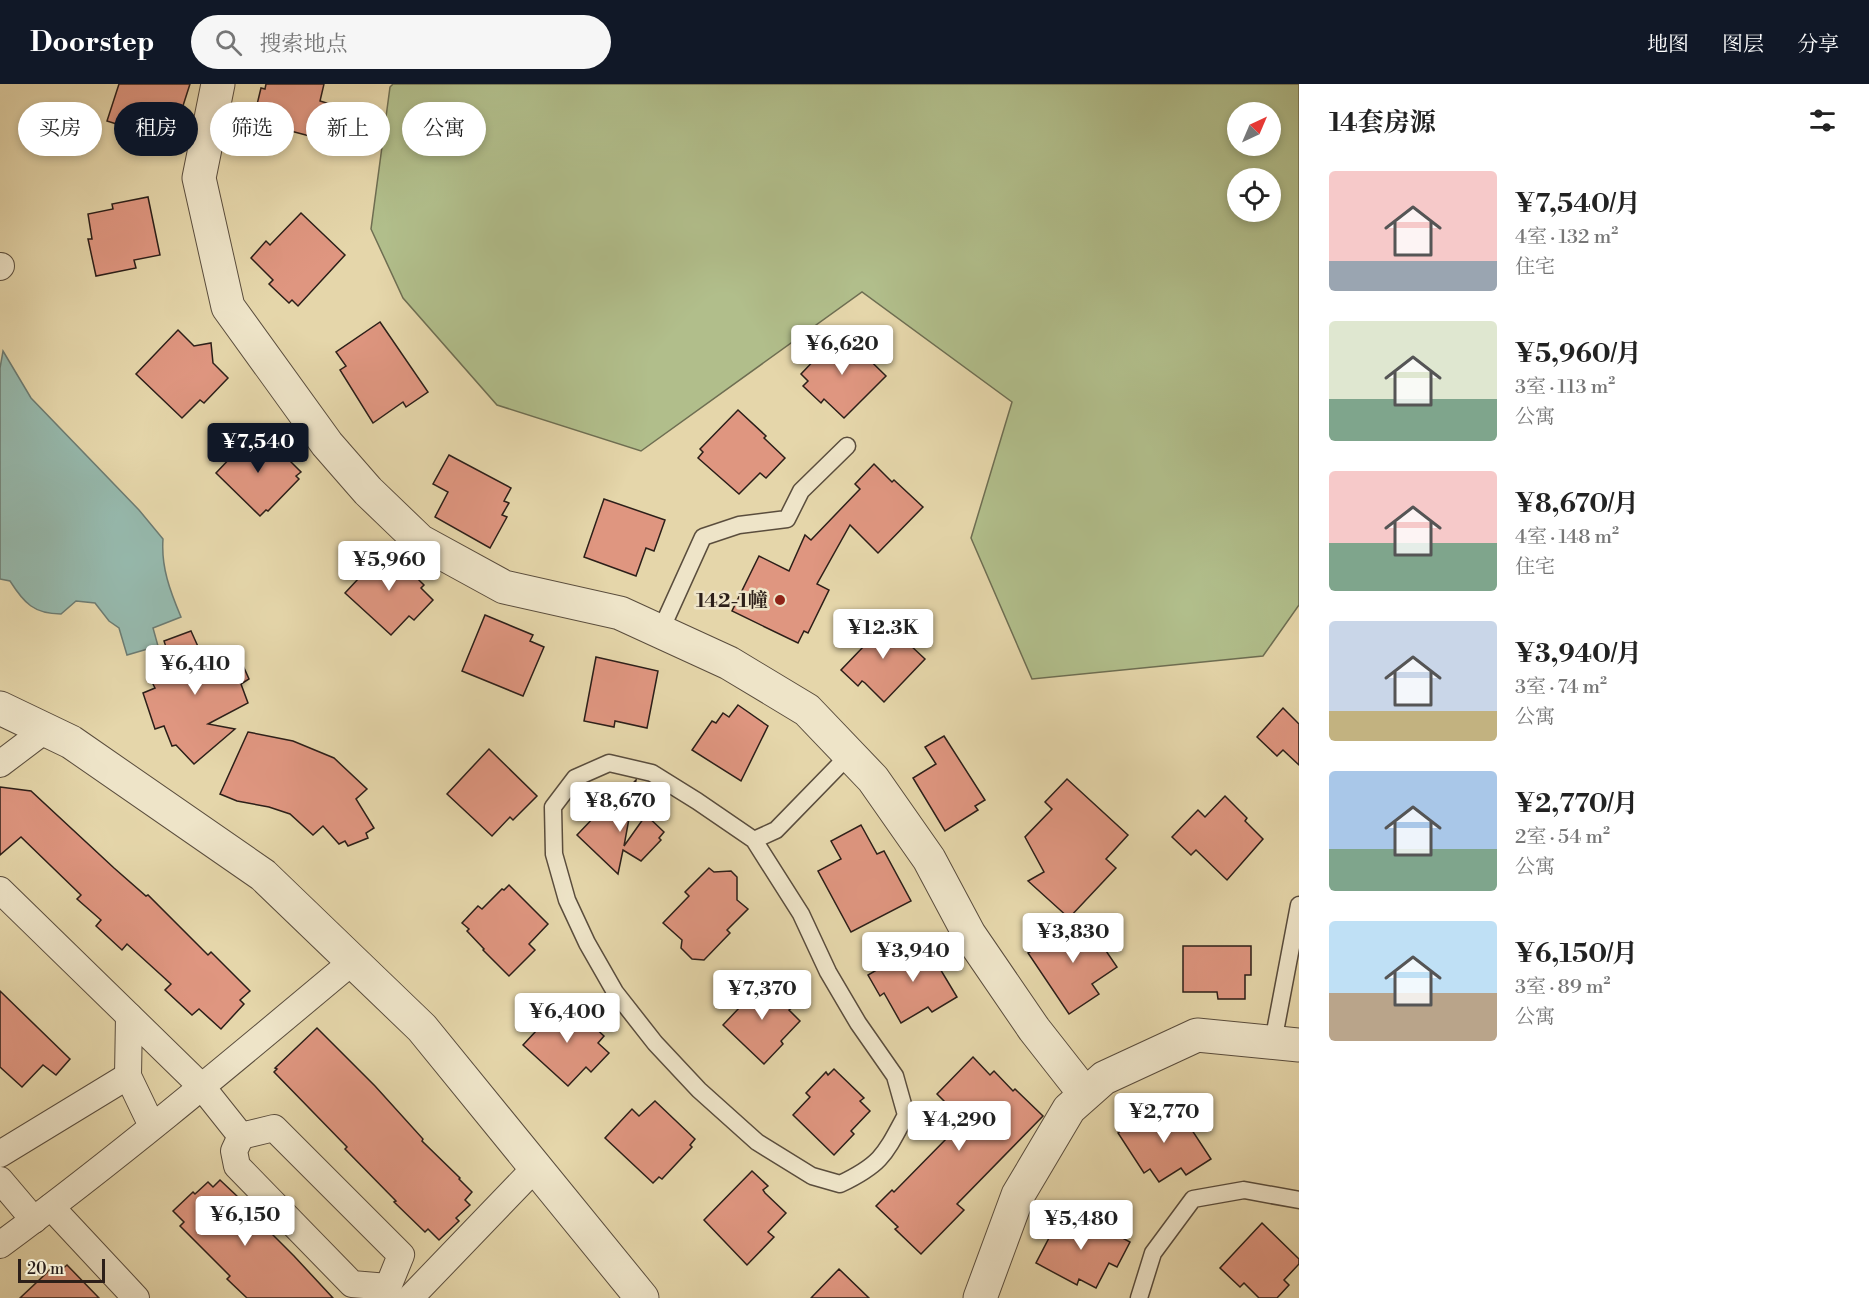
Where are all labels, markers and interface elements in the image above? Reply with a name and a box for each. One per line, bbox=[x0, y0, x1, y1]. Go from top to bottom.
search box bbox=[191, 15, 611, 69]
text: Doorstep bbox=[30, 25, 155, 60]
icon: search bbox=[212, 26, 245, 59]
text: 搜索地点 bbox=[260, 31, 348, 58]
text: 地图 bbox=[1647, 32, 1689, 58]
text: 图层 bbox=[1722, 32, 1764, 58]
text: 分享 bbox=[1797, 32, 1839, 58]
chip: 买房 bbox=[18, 102, 102, 156]
chip: 租房 bbox=[114, 102, 198, 156]
chip: 筛选 bbox=[210, 102, 294, 156]
chip: 新上 bbox=[306, 102, 390, 156]
chip: 公寓 bbox=[402, 102, 486, 156]
north arrow bbox=[1227, 102, 1281, 156]
map controls bbox=[1227, 102, 1281, 222]
icon: filters bbox=[1806, 104, 1839, 137]
text: 14套房源 bbox=[1329, 107, 1436, 139]
button: locate bbox=[1227, 168, 1281, 222]
text: ¥7,540/月 bbox=[1515, 188, 1641, 220]
icon: home bbox=[1377, 195, 1449, 267]
text: 4室 · 132 m² bbox=[1515, 225, 1618, 250]
text: 住宅 bbox=[1515, 255, 1555, 280]
pin: ¥6,620 bbox=[793, 325, 891, 376]
text: ¥6,620 bbox=[805, 332, 879, 357]
text: ¥5,960/月 bbox=[1515, 338, 1642, 370]
icon: home bbox=[1377, 345, 1449, 417]
text: 3室 · 113 m² bbox=[1515, 375, 1615, 400]
text: 公寓 bbox=[1515, 405, 1555, 430]
pin: ¥7,540 bbox=[209, 423, 307, 474]
text: ¥7,540 bbox=[222, 430, 294, 455]
text: ¥8,670/月 bbox=[1515, 488, 1639, 520]
icon: home bbox=[1377, 495, 1449, 567]
text: 4室 · 148 m² bbox=[1515, 525, 1619, 550]
pin: ¥5,960 bbox=[340, 541, 438, 592]
text: ¥5,960 bbox=[352, 548, 426, 573]
text: 住宅 bbox=[1515, 555, 1555, 580]
place label: 142-1幢 bbox=[696, 589, 768, 614]
marker: 142-1幢 bbox=[773, 593, 787, 607]
pin: ¥12.3K bbox=[834, 609, 932, 660]
text: ¥12.3K bbox=[847, 616, 919, 641]
text: ¥3,940/月 bbox=[1515, 638, 1642, 670]
pin: ¥6,410 bbox=[146, 645, 244, 696]
icon: home bbox=[1377, 645, 1449, 717]
text: ¥6,410 bbox=[160, 652, 230, 677]
text: 3室 · 74 m² bbox=[1515, 675, 1607, 700]
text: 公寓 bbox=[1515, 705, 1555, 730]
pin: ¥8,670 bbox=[571, 782, 669, 833]
text: ¥2,770/月 bbox=[1515, 788, 1639, 820]
text: ¥8,670 bbox=[584, 789, 656, 814]
icon: home bbox=[1377, 795, 1449, 867]
text: 2室 · 54 m² bbox=[1515, 825, 1610, 850]
text: 公寓 bbox=[1515, 855, 1555, 880]
pin: ¥3,830 bbox=[1024, 913, 1122, 964]
text: ¥3,830 bbox=[1037, 920, 1109, 945]
pin: ¥3,940 bbox=[864, 932, 962, 983]
text: ¥6,150/月 bbox=[1515, 938, 1638, 970]
text: ¥3,940 bbox=[876, 939, 950, 964]
icon: home bbox=[1377, 945, 1449, 1017]
pin: ¥7,370 bbox=[713, 970, 811, 1021]
text: 3室 · 89 m² bbox=[1515, 975, 1611, 1000]
text: ¥7,370 bbox=[727, 977, 797, 1002]
pin: ¥6,400 bbox=[518, 993, 616, 1044]
text: ¥6,400 bbox=[529, 1000, 605, 1025]
text: 公寓 bbox=[1515, 1005, 1555, 1030]
pin: ¥2,770 bbox=[1115, 1093, 1213, 1144]
text: ¥2,770 bbox=[1128, 1100, 1200, 1125]
pin: ¥4,290 bbox=[910, 1101, 1008, 1152]
text: ¥4,290 bbox=[922, 1108, 996, 1133]
pin: ¥6,150 bbox=[196, 1196, 294, 1247]
pin: ¥5,480 bbox=[1032, 1200, 1130, 1251]
text: ¥6,150 bbox=[210, 1203, 280, 1228]
text: ¥5,480 bbox=[1044, 1207, 1118, 1232]
scale bar bbox=[18, 1256, 105, 1284]
text: 20 m bbox=[27, 1259, 64, 1279]

